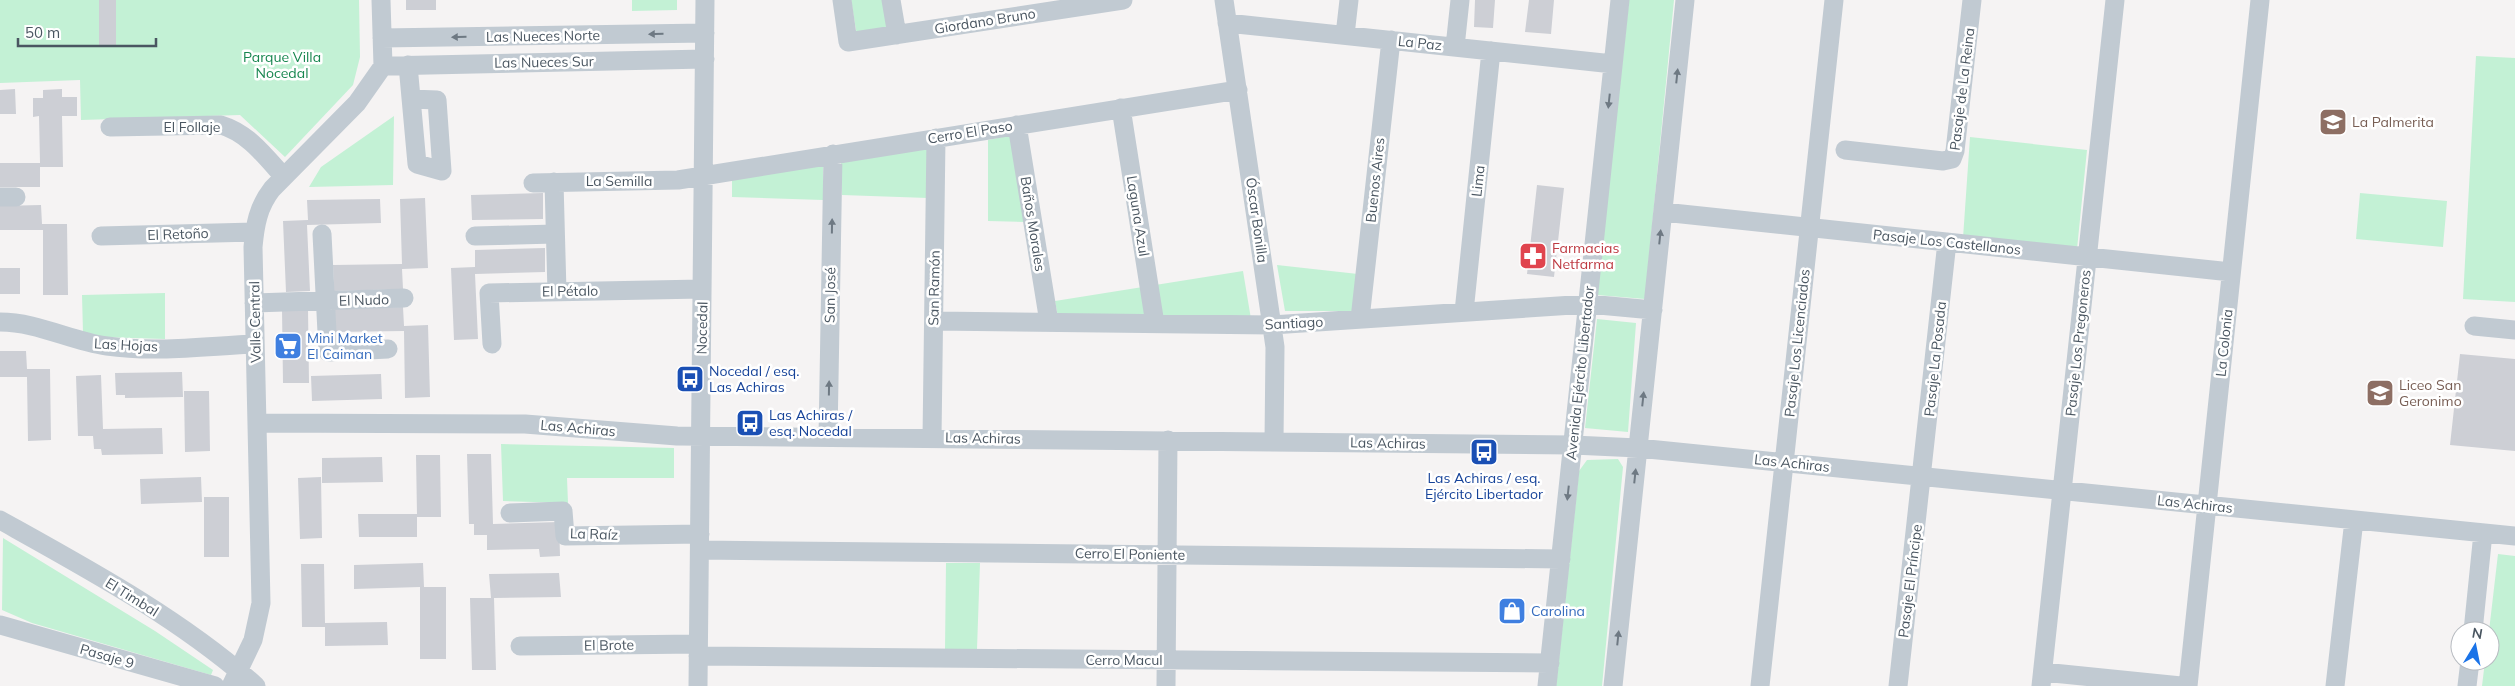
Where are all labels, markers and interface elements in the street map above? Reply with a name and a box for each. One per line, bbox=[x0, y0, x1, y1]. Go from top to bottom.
street label: Giordano Bruno bbox=[933, 4, 1037, 38]
scale bar bbox=[18, 15, 155, 47]
text: 50 m bbox=[25, 23, 60, 42]
street label: Las Nueces Norte bbox=[486, 26, 600, 46]
street label: Pasaje de La Reina bbox=[1946, 27, 1978, 151]
one-way arrow bbox=[648, 30, 664, 38]
street label: La Paz bbox=[1397, 32, 1443, 54]
one-way arrow bbox=[450, 33, 466, 41]
park label: Parque Villa Nocedal bbox=[243, 48, 321, 82]
street label: Las Nueces Sur bbox=[494, 52, 595, 72]
one-way arrow bbox=[1673, 68, 1681, 84]
one-way arrow bbox=[1605, 93, 1613, 109]
school or university icon: La Palmerita bbox=[2318, 107, 2348, 137]
place label: La Palmerita bbox=[2352, 113, 2434, 131]
street label: Cerro El Paso bbox=[926, 116, 1014, 148]
street label: El Follaje bbox=[164, 118, 220, 136]
street label: Buenos Aires bbox=[1362, 137, 1388, 223]
street label: Lima bbox=[1467, 164, 1489, 198]
street label: La Semilla bbox=[586, 172, 652, 190]
street label: Laguna Azul bbox=[1123, 174, 1153, 258]
street label: Baños Morales bbox=[1017, 175, 1049, 273]
street label: Óscar Bonilla bbox=[1242, 176, 1272, 264]
one-way arrow bbox=[828, 217, 836, 233]
street label: El Retoño bbox=[147, 224, 209, 244]
street label: Pasaje Los Castellanos bbox=[1872, 225, 2022, 259]
one-way arrow bbox=[1656, 229, 1664, 245]
place label: Farmacias Netfarma bbox=[1552, 239, 1619, 273]
pharmacy icon: Farmacias Netfarma bbox=[1518, 241, 1548, 271]
street label: San Ramón bbox=[924, 250, 944, 326]
street label: San José bbox=[821, 267, 839, 323]
street label: Pasaje Los Licenciados bbox=[1780, 268, 1814, 418]
street label: Pasaje Los Pregoneros bbox=[2061, 269, 2095, 417]
street label: Valle Central bbox=[245, 281, 265, 363]
street label: El Pétalo bbox=[542, 282, 598, 300]
street label: Avenida Ejército Libertador bbox=[1562, 284, 1598, 461]
street label: El Nudo bbox=[339, 290, 389, 310]
street label: Nocedal bbox=[693, 301, 711, 355]
street label: Pasaje La Posada bbox=[1920, 301, 1950, 417]
street label: La Colonia bbox=[2211, 308, 2237, 378]
street label: Santiago bbox=[1264, 312, 1324, 334]
place label: Mini Market El Caiman bbox=[307, 329, 383, 363]
supermarket icon: Mini Market El Caiman bbox=[273, 331, 303, 361]
street label: Las Hojas bbox=[94, 334, 158, 356]
place label: Nocedal / esq. Las Achiras bbox=[709, 362, 799, 396]
bus stop icon: Nocedal / esq. Las Achiras bbox=[675, 364, 705, 394]
place label: Liceo San Geronimo bbox=[2399, 376, 2462, 410]
school or university icon: Liceo San Geronimo bbox=[2365, 378, 2395, 408]
one-way arrow bbox=[825, 380, 833, 396]
one-way arrow bbox=[1639, 391, 1647, 407]
place label: Las Achiras / esq. Nocedal bbox=[769, 406, 853, 440]
bus stop icon: Las Achiras / esq. Nocedal bbox=[735, 408, 765, 438]
street label: Las Achiras bbox=[540, 416, 617, 440]
street label: Las Achiras bbox=[945, 428, 1021, 448]
street label: Las Achiras bbox=[1350, 433, 1426, 453]
bus stop icon: Las Achiras / esq. Ejército Libertador bbox=[1469, 437, 1499, 467]
street label: Las Achiras bbox=[1753, 450, 1831, 476]
one-way arrow bbox=[1631, 468, 1639, 484]
place label: Las Achiras / esq. Ejército Libertador bbox=[1425, 469, 1544, 503]
one-way arrow bbox=[1564, 485, 1572, 501]
street label: Las Achiras bbox=[2156, 491, 2234, 517]
street label: Pasaje El Príncipe bbox=[1894, 523, 1926, 639]
street label: La Raíz bbox=[570, 524, 618, 544]
street label: Cerro El Poniente bbox=[1075, 544, 1185, 564]
street label: El Timbal bbox=[102, 574, 162, 620]
shop icon: Carolina bbox=[1497, 596, 1527, 626]
place label: Carolina bbox=[1531, 602, 1585, 620]
north arrow bbox=[2450, 621, 2500, 671]
text: N bbox=[2470, 623, 2484, 643]
one-way arrow bbox=[1614, 629, 1622, 645]
street label: El Brote bbox=[584, 636, 634, 654]
street label: Pasaje 9 bbox=[78, 640, 136, 672]
street label: Cerro Macul bbox=[1085, 651, 1163, 669]

